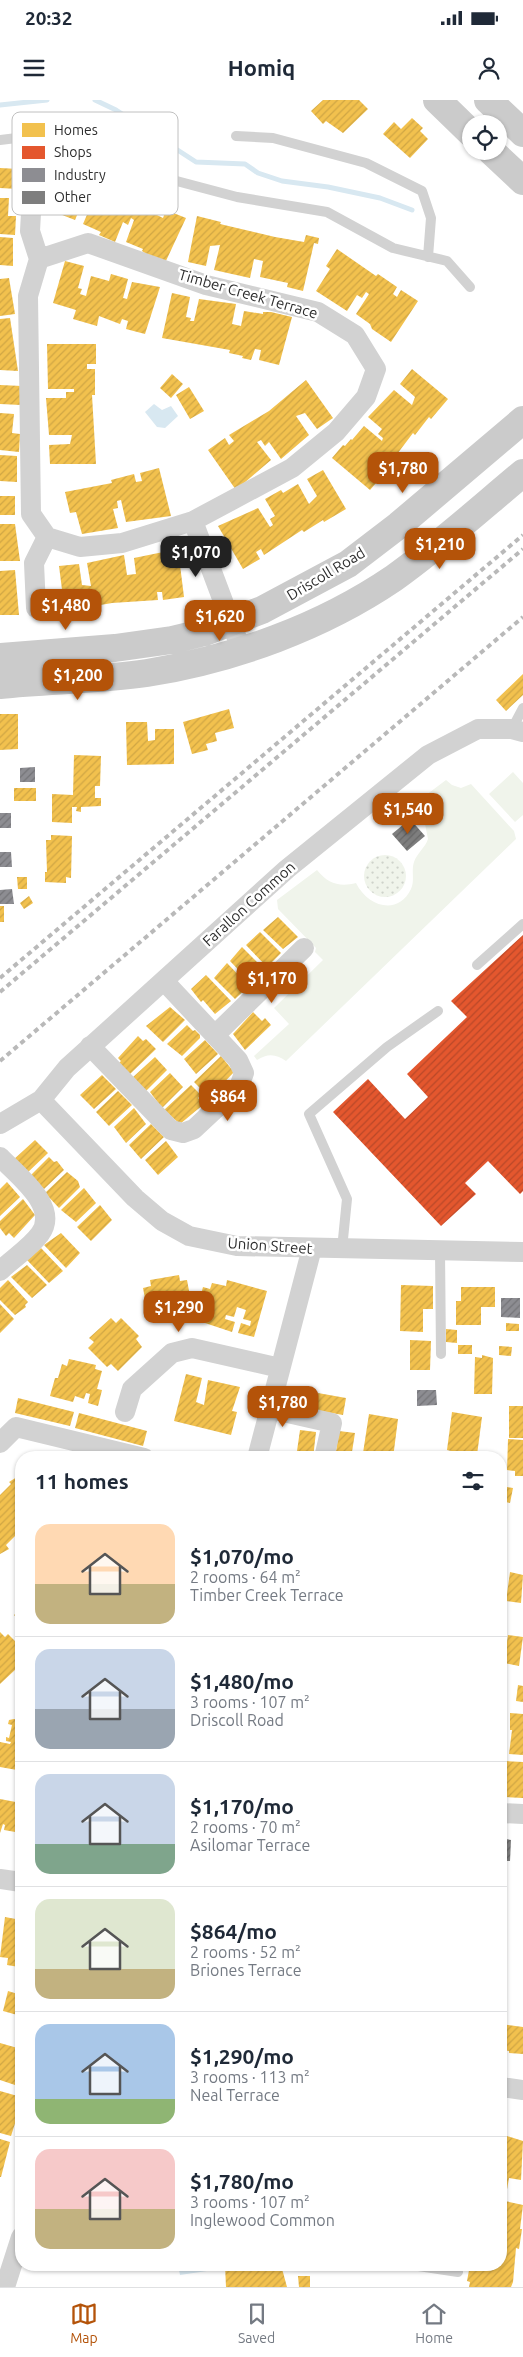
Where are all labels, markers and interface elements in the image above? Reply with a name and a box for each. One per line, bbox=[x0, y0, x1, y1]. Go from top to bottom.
text: 20:32 bbox=[25, 7, 73, 29]
icon: menu bbox=[20, 54, 48, 82]
icon: person bbox=[475, 54, 503, 82]
text: Homiq bbox=[228, 55, 295, 80]
legend bbox=[12, 112, 178, 215]
map controls bbox=[462, 115, 507, 160]
button: locate bbox=[462, 115, 507, 160]
text: Homes bbox=[54, 122, 98, 138]
text: Shops bbox=[54, 144, 92, 160]
text: Industry bbox=[54, 167, 106, 183]
text: Other bbox=[54, 189, 92, 205]
street label: Timber Creek Terrace bbox=[177, 265, 320, 322]
pin: $1,780 bbox=[362, 452, 444, 494]
text: $1,780 bbox=[378, 459, 428, 477]
pin: $1,210 bbox=[399, 528, 481, 570]
text: $1,210 bbox=[415, 535, 465, 553]
pin: $1,070 bbox=[155, 536, 237, 578]
text: $1,070 bbox=[171, 543, 221, 561]
street label: Driscoll Road bbox=[284, 544, 368, 604]
pin: $1,480 bbox=[25, 588, 107, 631]
text: $1,480 bbox=[41, 596, 91, 614]
pin: $1,620 bbox=[179, 600, 261, 642]
text: $1,620 bbox=[195, 607, 245, 625]
pin: $1,200 bbox=[37, 658, 119, 701]
text: $1,200 bbox=[53, 666, 103, 684]
pin: $1,540 bbox=[367, 792, 449, 835]
text: $1,540 bbox=[383, 800, 433, 818]
street label: Farallon Common bbox=[199, 858, 298, 950]
pin: $1,170 bbox=[231, 962, 313, 1004]
text: $1,170 bbox=[247, 969, 297, 987]
pin: $864 bbox=[198, 1080, 258, 1122]
text: $864 bbox=[210, 1087, 246, 1105]
street label: Union Street bbox=[227, 1234, 313, 1257]
pin: $1,290 bbox=[138, 1290, 220, 1333]
text: $1,290 bbox=[154, 1298, 204, 1316]
pin: $1,780 bbox=[242, 1386, 324, 1428]
text: $1,780 bbox=[258, 1393, 308, 1411]
icon: filters bbox=[459, 1467, 487, 1495]
text: 11 homes bbox=[35, 1469, 129, 1493]
icon: home bbox=[75, 1544, 135, 1604]
text: $1,070/mo bbox=[190, 1544, 294, 1568]
text: 2 rooms · 64 m² bbox=[190, 1568, 301, 1586]
text: Timber Creek Terrace bbox=[190, 1586, 344, 1604]
icon: home bbox=[75, 1669, 135, 1729]
text: $1,480/mo bbox=[190, 1669, 294, 1693]
text: 3 rooms · 107 m² bbox=[190, 1693, 310, 1711]
text: Driscoll Road bbox=[190, 1711, 284, 1729]
icon: home bbox=[75, 1794, 135, 1854]
text: $1,170/mo bbox=[190, 1794, 294, 1818]
text: 2 rooms · 70 m² bbox=[190, 1818, 301, 1836]
text: Asilomar Terrace bbox=[190, 1836, 310, 1854]
icon: home bbox=[75, 1919, 135, 1979]
text: $864/mo bbox=[190, 1919, 277, 1943]
text: 2 rooms · 52 m² bbox=[190, 1943, 301, 1961]
text: Briones Terrace bbox=[190, 1961, 302, 1979]
icon: home bbox=[75, 2044, 135, 2104]
text: $1,290/mo bbox=[190, 2044, 294, 2068]
text: 3 rooms · 113 m² bbox=[190, 2068, 310, 2086]
text: Neal Terrace bbox=[190, 2086, 280, 2104]
icon: home bbox=[75, 2169, 135, 2229]
text: $1,780/mo bbox=[190, 2169, 294, 2193]
text: 3 rooms · 107 m² bbox=[190, 2193, 310, 2211]
text: Inglewood Common bbox=[190, 2211, 335, 2229]
tab: Map bbox=[70, 2300, 98, 2346]
tab: Saved bbox=[238, 2300, 275, 2346]
tab: Home bbox=[415, 2300, 453, 2346]

